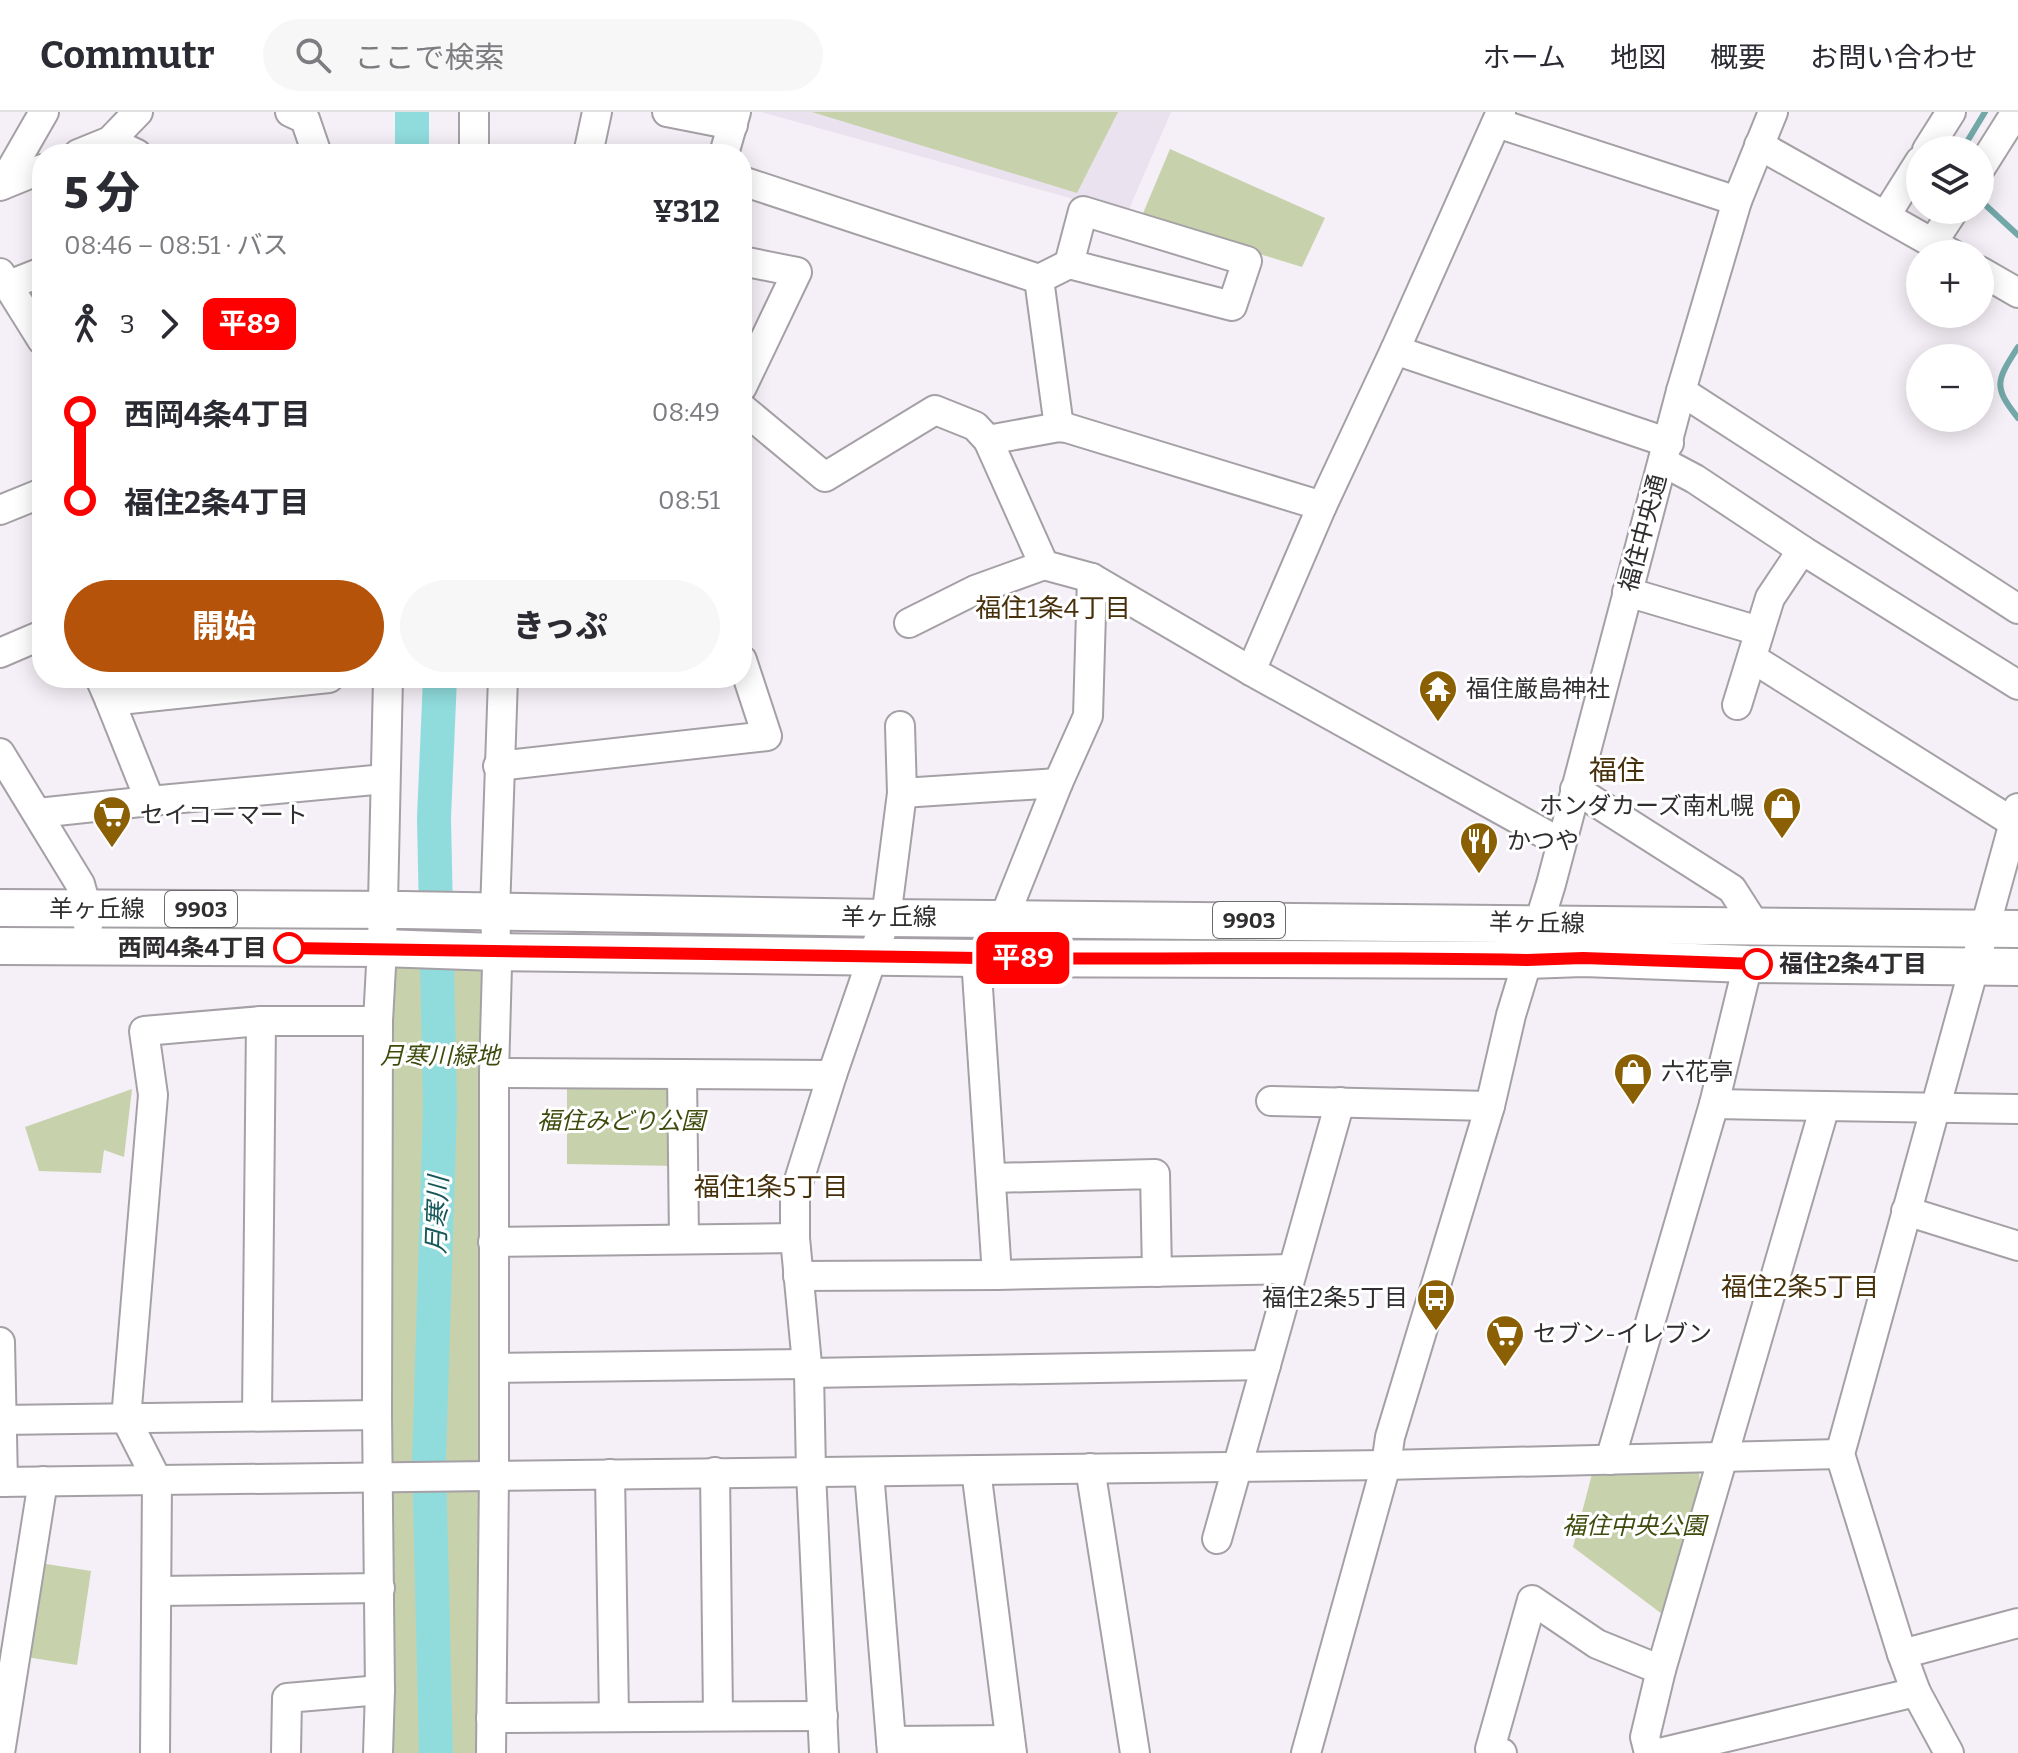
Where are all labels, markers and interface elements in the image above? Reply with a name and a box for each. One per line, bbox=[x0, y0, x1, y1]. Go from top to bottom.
search box bbox=[263, 19, 823, 91]
text: Commutr bbox=[40, 32, 215, 78]
icon: search bbox=[291, 33, 335, 77]
text: ここで検索 bbox=[355, 40, 505, 76]
text: ホーム bbox=[1483, 41, 1566, 74]
text: 地図 bbox=[1610, 41, 1666, 74]
text: 概要 bbox=[1710, 41, 1766, 74]
text: お問い合わせ bbox=[1810, 41, 1978, 74]
map controls bbox=[1906, 136, 1994, 432]
button: layers bbox=[1906, 136, 1994, 224]
text: 5 分 bbox=[64, 167, 140, 220]
text: ¥312 bbox=[653, 194, 720, 230]
text: 08:46 – 08:51 · バス bbox=[64, 230, 289, 261]
button: + bbox=[1906, 240, 1994, 328]
icon: walk bbox=[64, 302, 108, 346]
icon: forward bbox=[147, 302, 191, 346]
text: 平89 bbox=[219, 307, 280, 340]
text: 3 bbox=[120, 309, 135, 340]
button: − bbox=[1906, 344, 1994, 432]
text: 西岡4条4丁目 bbox=[124, 397, 311, 433]
text: 08:49 bbox=[652, 397, 720, 428]
street label: 福住中央通 bbox=[1614, 471, 1672, 595]
text: 福住2条4丁目 bbox=[124, 485, 309, 521]
text: 08:51 bbox=[658, 485, 720, 516]
button: 開始 bbox=[64, 580, 384, 672]
button: きっぷ bbox=[400, 580, 720, 672]
district label: 福住1条4丁目 bbox=[975, 593, 1131, 624]
temple icon: 福住厳島神社 bbox=[1417, 668, 1459, 723]
place label: 福住厳島神社 bbox=[1466, 675, 1610, 703]
district label: 福住 bbox=[1589, 754, 1645, 787]
shop icon: ホンダカーズ南札幌 bbox=[1761, 785, 1803, 840]
place label: ホンダカーズ南札幌 bbox=[1539, 792, 1754, 820]
supermarket icon: セイコーマート bbox=[91, 794, 133, 849]
place label: セイコーマート bbox=[140, 801, 308, 829]
restaurant icon: かつや bbox=[1458, 820, 1500, 875]
place label: かつや bbox=[1507, 827, 1579, 855]
road number: 9903 bbox=[165, 891, 237, 927]
street label: 羊ヶ丘線 bbox=[49, 895, 145, 923]
road number: 9903 bbox=[1213, 902, 1285, 938]
street label: 羊ヶ丘線 bbox=[841, 903, 937, 931]
street label: 羊ヶ丘線 bbox=[1489, 908, 1585, 938]
line badge: 平89 bbox=[977, 932, 1069, 984]
marker: 西岡4条4丁目 bbox=[274, 933, 304, 963]
place label: 西岡4条4丁目 bbox=[118, 934, 267, 962]
text: 平89 bbox=[992, 941, 1054, 974]
marker: 福住2条4丁目 bbox=[1742, 949, 1772, 979]
place label: 福住2条4丁目 bbox=[1779, 950, 1927, 978]
park label: 月寒川緑地 bbox=[380, 1042, 503, 1070]
shop icon: 六花亭 bbox=[1612, 1051, 1654, 1106]
place label: 六花亭 bbox=[1661, 1058, 1733, 1086]
park label: 福住みどり公園 bbox=[537, 1107, 708, 1135]
district label: 福住1条5丁目 bbox=[694, 1172, 848, 1203]
water label: 月寒川 bbox=[421, 1173, 454, 1255]
district label: 福住2条5丁目 bbox=[1721, 1272, 1879, 1303]
bus stop icon: 福住2条5丁目 bbox=[1415, 1277, 1457, 1332]
place label: 福住2条5丁目 bbox=[1262, 1284, 1408, 1312]
supermarket icon: セブン-イレブン bbox=[1484, 1313, 1526, 1368]
place label: セブン-イレブン bbox=[1533, 1320, 1712, 1348]
park label: 福住中央公園 bbox=[1562, 1512, 1709, 1540]

